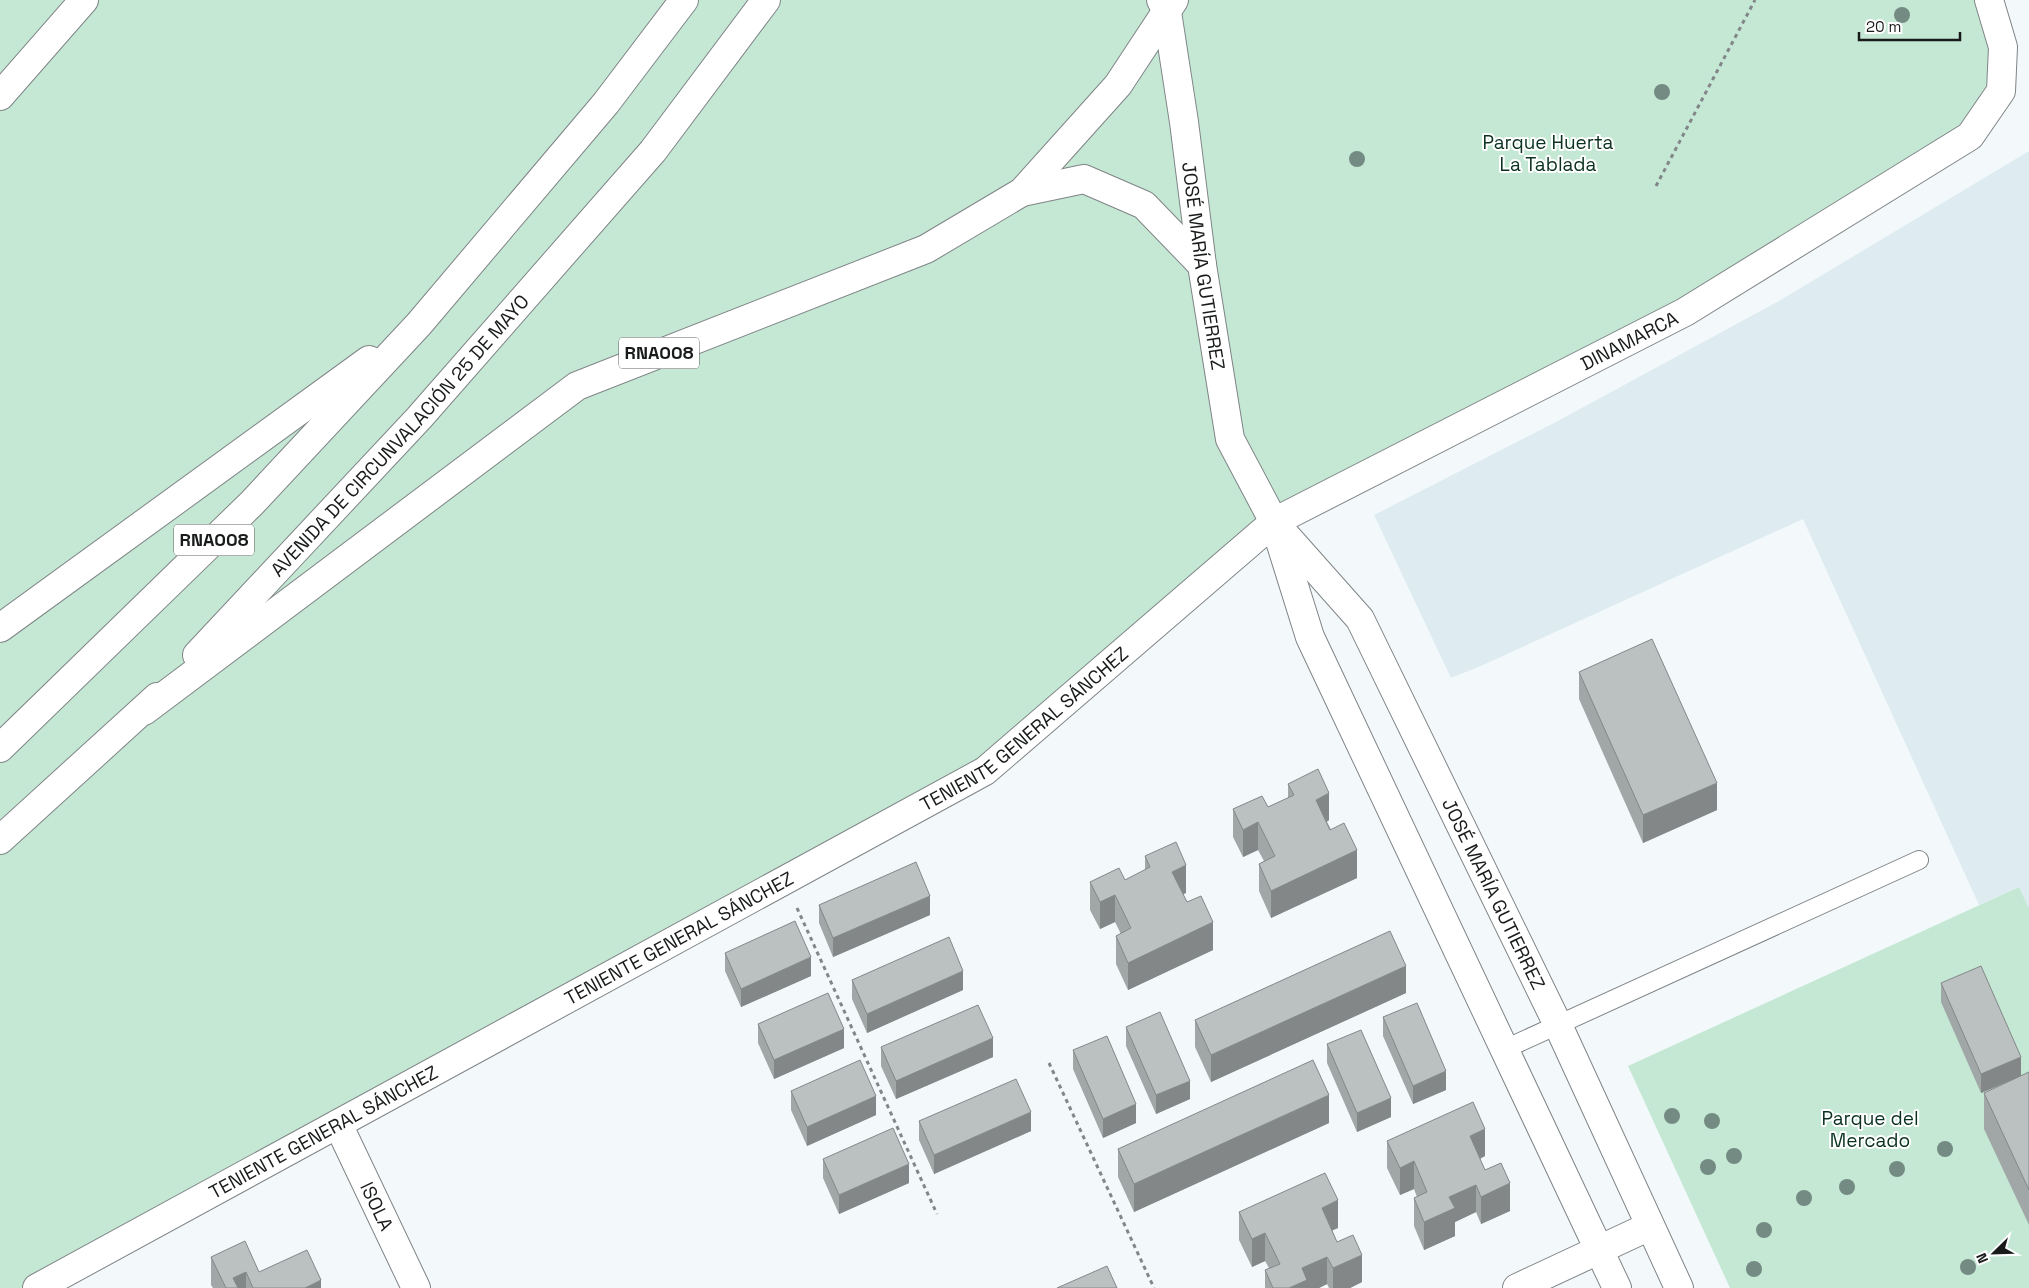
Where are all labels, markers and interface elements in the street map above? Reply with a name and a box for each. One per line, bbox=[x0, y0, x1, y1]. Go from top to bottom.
scale bar bbox=[1859, 10, 1960, 42]
text: 20 m bbox=[1866, 17, 1901, 36]
park label: Parque Huerta La Tablada bbox=[1482, 130, 1614, 177]
street label: JOSÉ MARÍA GUTIERREZ bbox=[1176, 160, 1231, 372]
street label: AVENIDA DE CIRCUNVALACIÓN 25 DE MAYO bbox=[265, 289, 535, 582]
street label: DINAMARCA bbox=[1576, 306, 1682, 376]
road number: RNA008 bbox=[619, 338, 699, 368]
road number: RNA008 bbox=[174, 524, 254, 556]
street label: TENIENTE GENERAL SÁNCHEZ bbox=[916, 641, 1133, 817]
street label: JOSÉ MARÍA GUTIERREZ bbox=[1436, 794, 1551, 994]
street label: TENIENTE GENERAL SÁNCHEZ bbox=[560, 866, 798, 1011]
street label: TENIENTE GENERAL SÁNCHEZ bbox=[205, 1060, 442, 1205]
park label: Parque del Mercado bbox=[1821, 1106, 1919, 1153]
street label: ISOLA bbox=[354, 1178, 399, 1235]
north arrow bbox=[1969, 1228, 2019, 1278]
text: N bbox=[1972, 1250, 1992, 1266]

